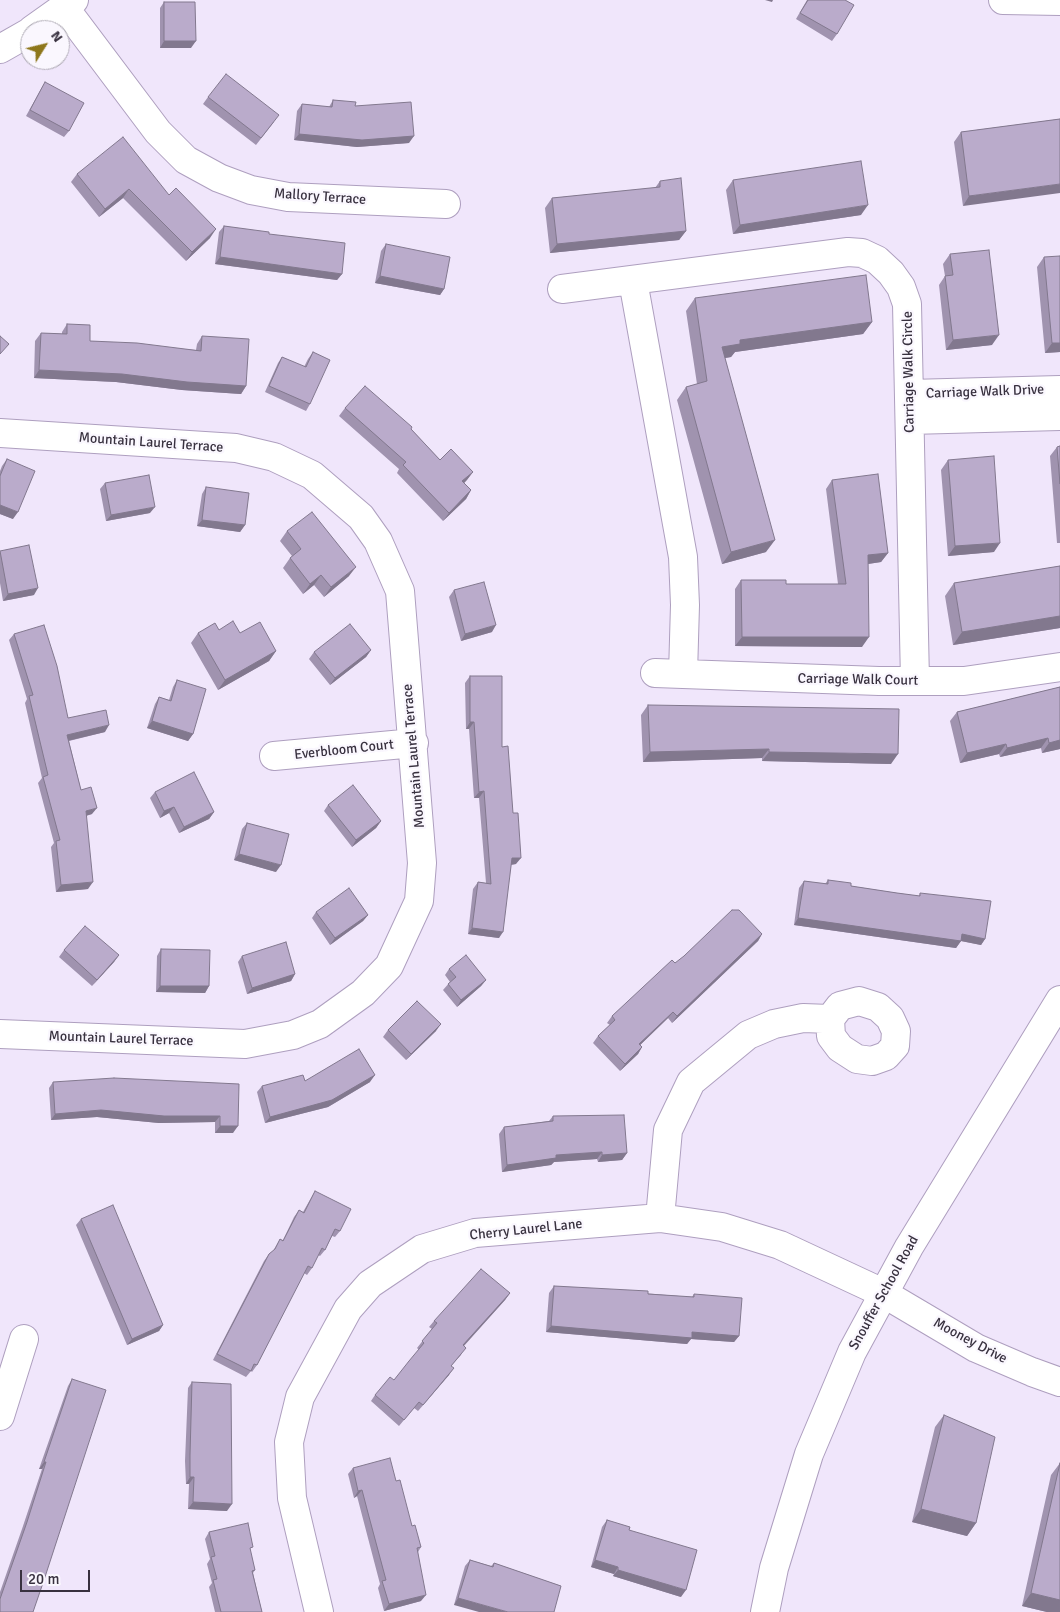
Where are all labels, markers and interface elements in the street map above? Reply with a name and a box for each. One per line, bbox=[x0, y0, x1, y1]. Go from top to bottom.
north arrow bbox=[20, 20, 70, 70]
text: N bbox=[47, 28, 66, 45]
street label: Mallory Terrace bbox=[273, 185, 367, 209]
street label: Carriage Walk Circle bbox=[900, 311, 918, 433]
street label: Carriage Walk Drive bbox=[926, 382, 1044, 402]
street label: Mountain Laurel Terrace bbox=[78, 430, 224, 456]
street label: Carriage Walk Court bbox=[798, 671, 918, 689]
street label: Mountain Laurel Terrace bbox=[399, 683, 429, 829]
street label: Everbloom Court bbox=[293, 736, 395, 764]
street label: Mountain Laurel Terrace bbox=[48, 1028, 194, 1050]
street label: Cherry Laurel Lane bbox=[469, 1216, 583, 1244]
street label: Snouffer School Road bbox=[846, 1233, 922, 1353]
street label: Mooney Drive bbox=[930, 1315, 1010, 1367]
scale bar bbox=[22, 1560, 92, 1592]
text: 20 m bbox=[28, 1570, 59, 1588]

